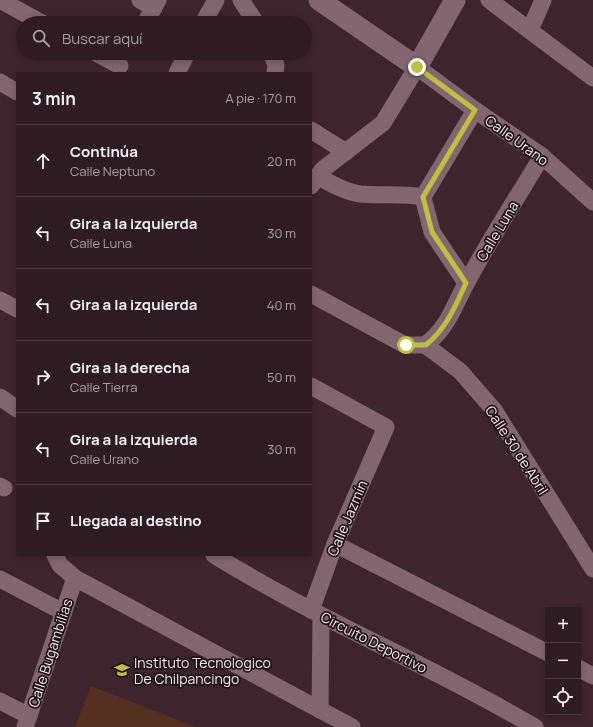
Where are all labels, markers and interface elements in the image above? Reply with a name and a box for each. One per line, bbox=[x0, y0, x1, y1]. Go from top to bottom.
search box bbox=[16, 16, 312, 60]
icon: search bbox=[30, 27, 52, 49]
text: Buscar aquí bbox=[62, 28, 143, 49]
route end bbox=[408, 58, 426, 76]
text: 3 min bbox=[32, 87, 76, 110]
text: A pie · 170 m bbox=[226, 89, 296, 107]
street label: Calle Urano bbox=[481, 110, 553, 170]
text: Continúa bbox=[70, 141, 138, 162]
icon: ahead bbox=[32, 150, 54, 172]
text: 20 m bbox=[267, 152, 296, 170]
text: Calle Neptuno bbox=[70, 162, 155, 180]
street label: Calle Luna bbox=[472, 197, 522, 265]
text: Gira a la izquierda bbox=[70, 213, 197, 234]
icon: left bbox=[32, 222, 54, 244]
text: 30 m bbox=[267, 224, 296, 242]
text: Calle Luna bbox=[70, 234, 132, 252]
icon: left bbox=[32, 294, 54, 316]
text: Gira a la izquierda bbox=[70, 294, 197, 315]
text: 40 m bbox=[267, 296, 296, 314]
route start bbox=[397, 336, 415, 354]
text: Gira a la derecha bbox=[70, 357, 190, 378]
icon: right bbox=[32, 366, 54, 388]
text: 50 m bbox=[267, 368, 296, 386]
text: Calle Tierra bbox=[70, 378, 138, 396]
street label: Calle 30 de Abril bbox=[481, 402, 553, 498]
text: Gira a la izquierda bbox=[70, 429, 197, 450]
icon: left bbox=[32, 438, 54, 460]
text: 30 m bbox=[267, 440, 296, 458]
text: Calle Urano bbox=[70, 450, 139, 468]
street label: Calle Jazmín bbox=[323, 477, 371, 559]
icon: arrive bbox=[32, 510, 54, 532]
text: Llegada al destino bbox=[70, 510, 202, 531]
street label: Calle Bugambilias bbox=[23, 596, 77, 710]
street label: Circuito Deportivo bbox=[318, 607, 430, 677]
map controls bbox=[545, 607, 581, 715]
button: + bbox=[545, 607, 581, 643]
button: − bbox=[545, 643, 581, 679]
place label: Instituto Tecnologico De Chilpancingo bbox=[134, 653, 271, 688]
school or university icon: Instituto Tecnologico De Chilpancingo bbox=[113, 661, 131, 679]
button: locate bbox=[545, 679, 581, 715]

